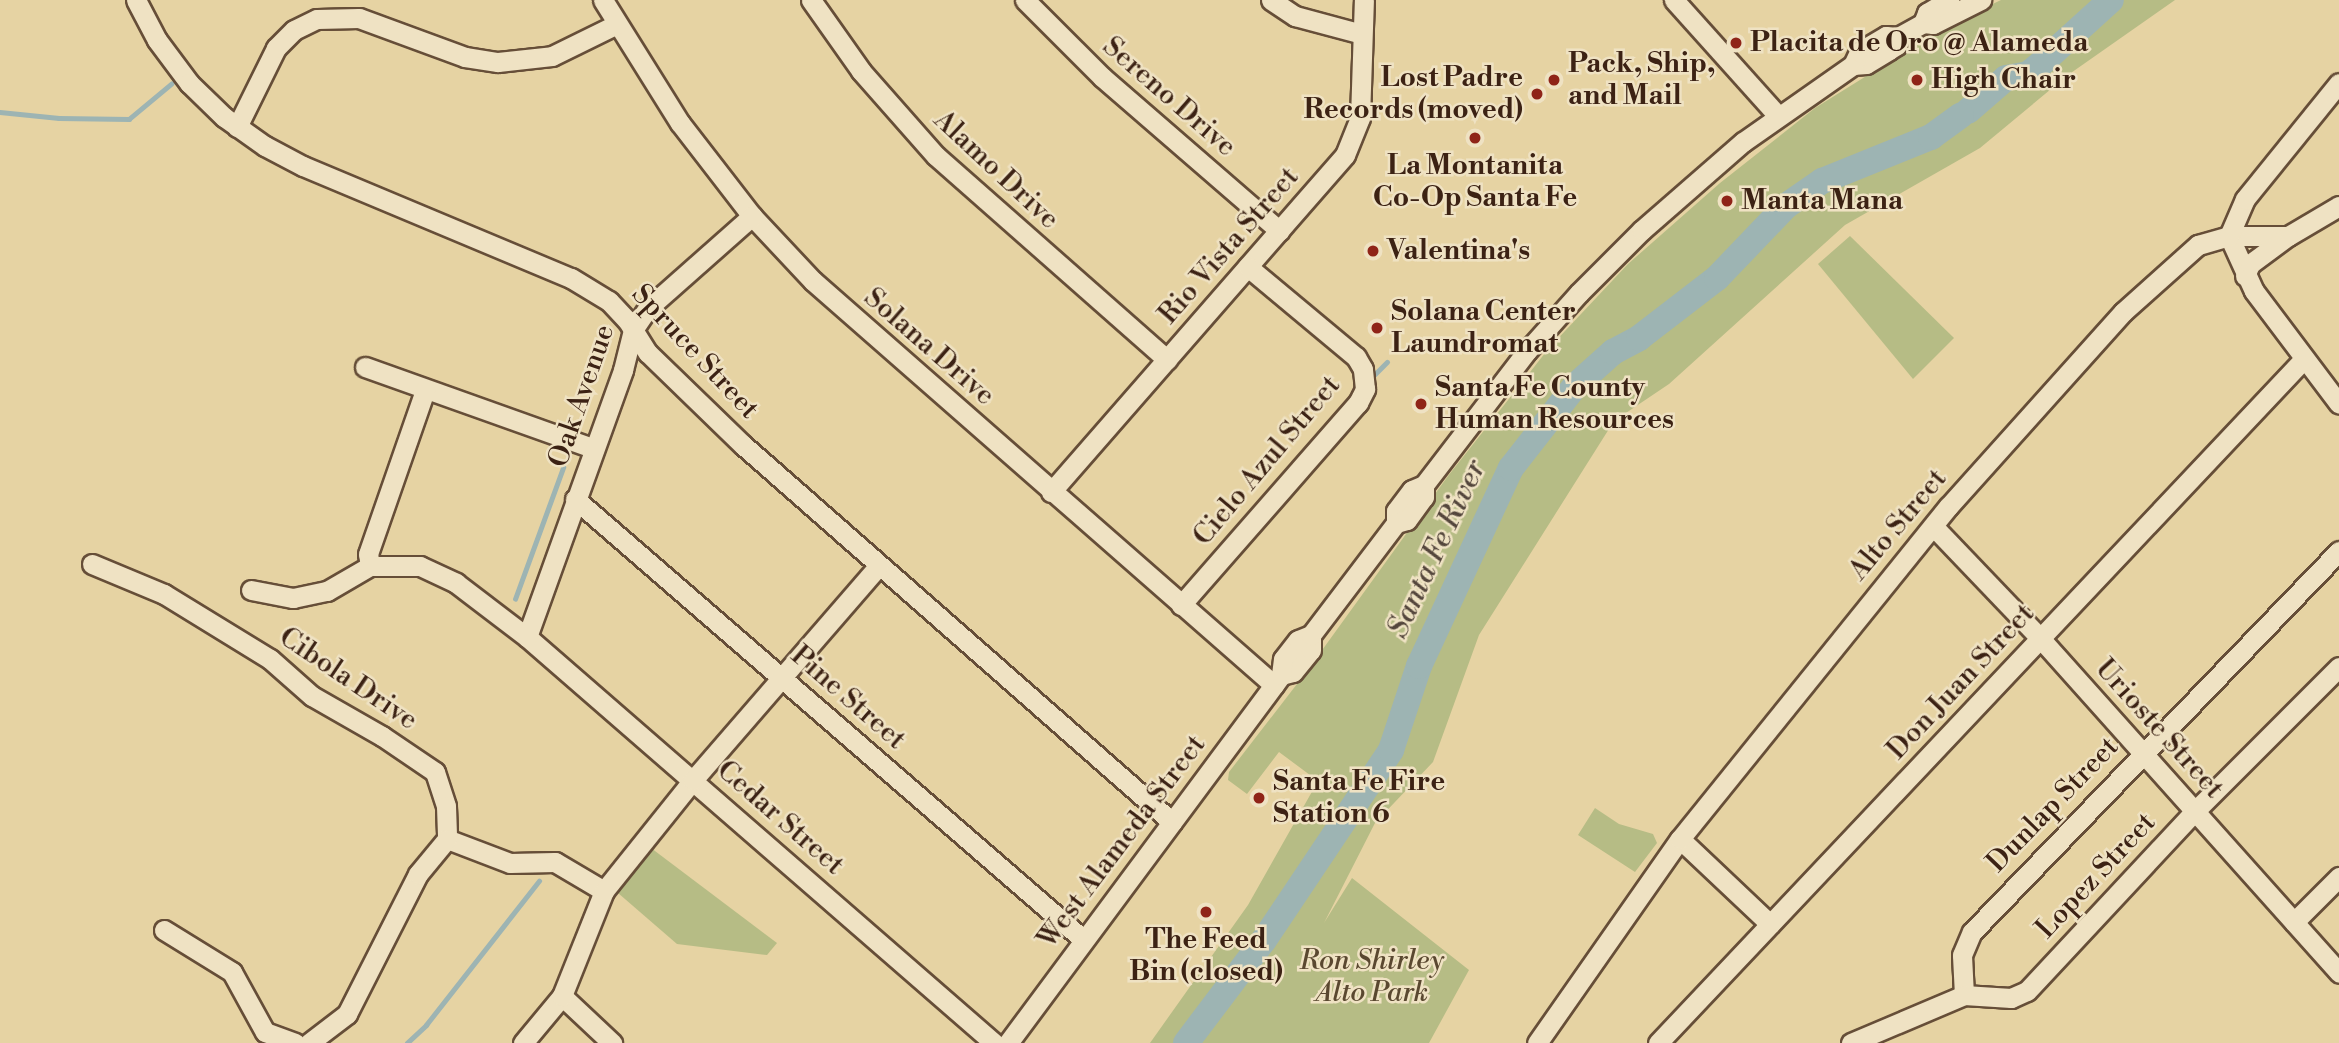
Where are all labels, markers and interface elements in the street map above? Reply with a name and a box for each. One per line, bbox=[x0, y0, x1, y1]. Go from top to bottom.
place label: Placita de Oro @ Alameda bbox=[1750, 26, 2088, 60]
street label: Sereno Drive bbox=[1095, 30, 1243, 164]
marker: Placita de Oro @ Alameda bbox=[1728, 35, 1744, 51]
place label: Pack, Ship, and Mail bbox=[1568, 47, 1716, 113]
place label: Lost Padre Records (moved) bbox=[1303, 61, 1523, 127]
place label: High Chair bbox=[1931, 63, 2076, 97]
marker: Pack, Ship, and Mail bbox=[1546, 72, 1562, 88]
marker: High Chair bbox=[1909, 72, 1925, 88]
marker: Lost Padre Records (moved) bbox=[1529, 86, 1545, 102]
street label: Alamo Drive bbox=[926, 103, 1066, 237]
marker: La Montanita Co-Op Santa Fe bbox=[1467, 130, 1483, 146]
place label: La Montanita Co-Op Santa Fe bbox=[1373, 149, 1577, 215]
street label: Rio Vista Street bbox=[1152, 161, 1306, 331]
place label: Manta Mana bbox=[1741, 184, 1903, 218]
marker: Manta Mana bbox=[1719, 193, 1735, 209]
place label: Valentina's bbox=[1387, 234, 1530, 268]
marker: Valentina's bbox=[1365, 243, 1381, 259]
street label: Spruce Street bbox=[624, 278, 766, 426]
street label: Solana Drive bbox=[857, 281, 1001, 413]
place label: Solana Center Laundromat bbox=[1391, 295, 1576, 361]
street label: Oak Avenue bbox=[542, 320, 622, 472]
marker: Solana Center Laundromat bbox=[1369, 320, 1385, 336]
street label: Cielo Azul Street bbox=[1186, 369, 1348, 553]
place label: Santa Fe County Human Resources bbox=[1435, 371, 1674, 437]
marker: Santa Fe County Human Resources bbox=[1413, 396, 1429, 412]
water label: Santa Fe River bbox=[1380, 454, 1494, 644]
street label: Alto Street bbox=[1842, 463, 1954, 587]
street label: Don Juan Street bbox=[1880, 597, 2042, 767]
street label: Cibola Drive bbox=[272, 620, 424, 738]
street label: Pine Street bbox=[784, 639, 912, 757]
street label: Urioste Street bbox=[2088, 652, 2230, 806]
street label: West Alameda Street bbox=[1031, 729, 1213, 955]
street label: Dunlap Street bbox=[1980, 730, 2126, 880]
street label: Cedar Street bbox=[710, 754, 850, 882]
place label: Santa Fe Fire Station 6 bbox=[1273, 765, 1445, 831]
marker: Santa Fe Fire Station 6 bbox=[1251, 790, 1267, 806]
street label: Lopez Street bbox=[2029, 806, 2163, 946]
marker: The Feed Bin (closed) bbox=[1198, 904, 1214, 920]
place label: The Feed Bin (closed) bbox=[1129, 923, 1283, 989]
park label: Ron Shirley Alto Park bbox=[1300, 944, 1444, 1010]

